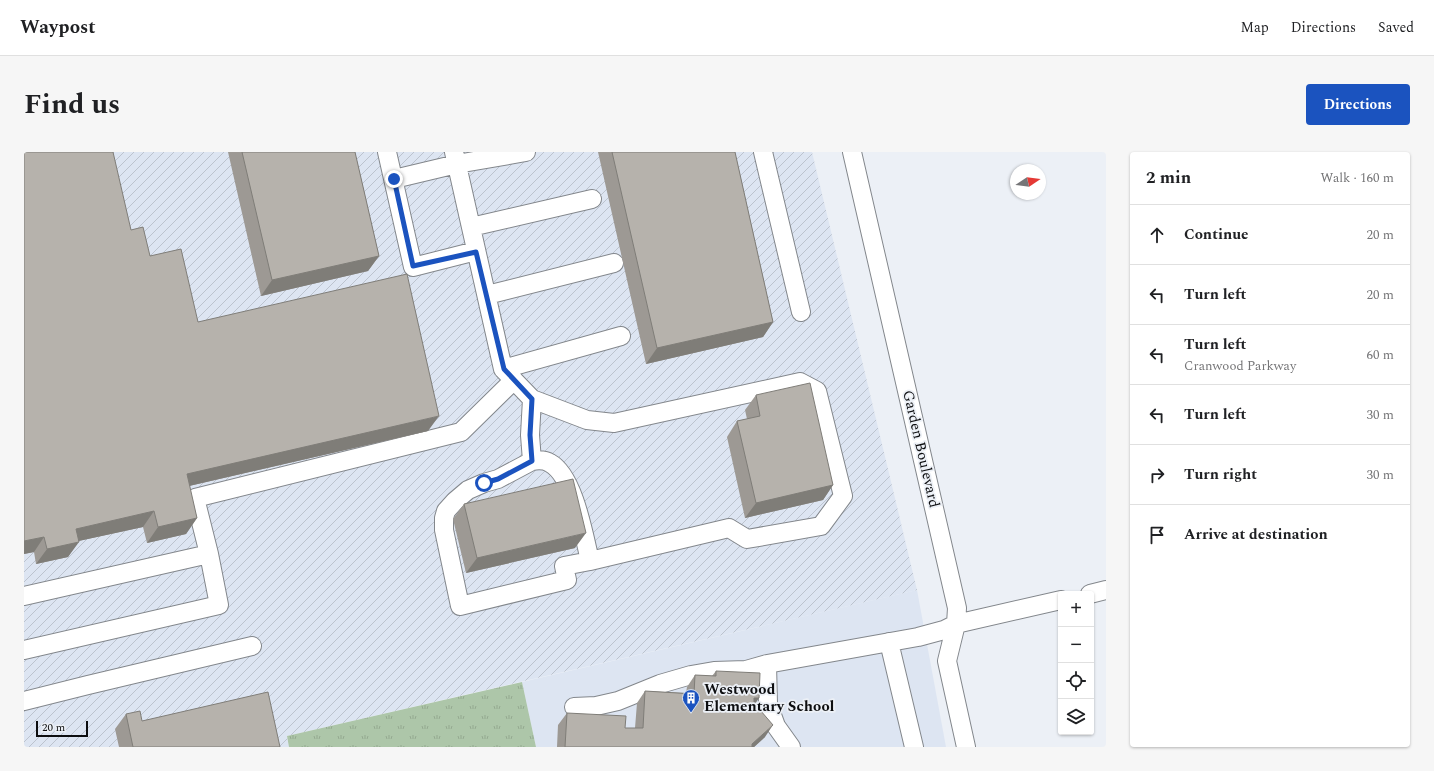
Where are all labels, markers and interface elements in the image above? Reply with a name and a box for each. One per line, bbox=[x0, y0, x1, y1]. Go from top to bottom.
text: Waypost bbox=[20, 13, 96, 42]
text: Map bbox=[1241, 17, 1269, 38]
text: Directions bbox=[1291, 17, 1356, 38]
text: Saved bbox=[1378, 17, 1414, 38]
text: Find us bbox=[24, 83, 120, 126]
button: Directions bbox=[1306, 84, 1410, 125]
north arrow bbox=[1010, 164, 1046, 200]
text: 2 min bbox=[1146, 165, 1191, 191]
text: Walk · 160 m bbox=[1320, 168, 1394, 188]
route end bbox=[385, 170, 403, 188]
text: Continue bbox=[1184, 223, 1249, 246]
icon: ahead bbox=[1146, 224, 1168, 246]
text: 20 m bbox=[1367, 225, 1394, 245]
text: Turn left bbox=[1184, 283, 1246, 306]
icon: left bbox=[1146, 284, 1168, 306]
text: 20 m bbox=[1367, 285, 1394, 305]
text: Turn left bbox=[1184, 333, 1246, 356]
icon: left bbox=[1146, 344, 1168, 366]
text: 60 m bbox=[1367, 345, 1394, 365]
text: Cranwood Parkway bbox=[1184, 356, 1296, 376]
street label: Garden Boulevard bbox=[896, 388, 946, 510]
text: Turn left bbox=[1184, 403, 1246, 426]
icon: left bbox=[1146, 404, 1168, 426]
text: 30 m bbox=[1367, 405, 1394, 425]
text: Turn right bbox=[1184, 463, 1257, 486]
icon: right bbox=[1146, 464, 1168, 486]
text: 30 m bbox=[1367, 465, 1394, 485]
route start bbox=[475, 474, 493, 492]
text: Arrive at destination bbox=[1184, 523, 1328, 546]
icon: arrive bbox=[1146, 524, 1168, 546]
map controls bbox=[1058, 591, 1094, 735]
button: + bbox=[1058, 591, 1094, 627]
button: − bbox=[1058, 627, 1094, 663]
button: locate bbox=[1058, 663, 1094, 699]
place label: Westwood Elementary School bbox=[704, 678, 835, 718]
building icon: Westwood Elementary School bbox=[681, 688, 701, 713]
button: layers bbox=[1058, 699, 1094, 735]
scale bar bbox=[36, 719, 88, 738]
text: 20 m bbox=[42, 719, 65, 736]

